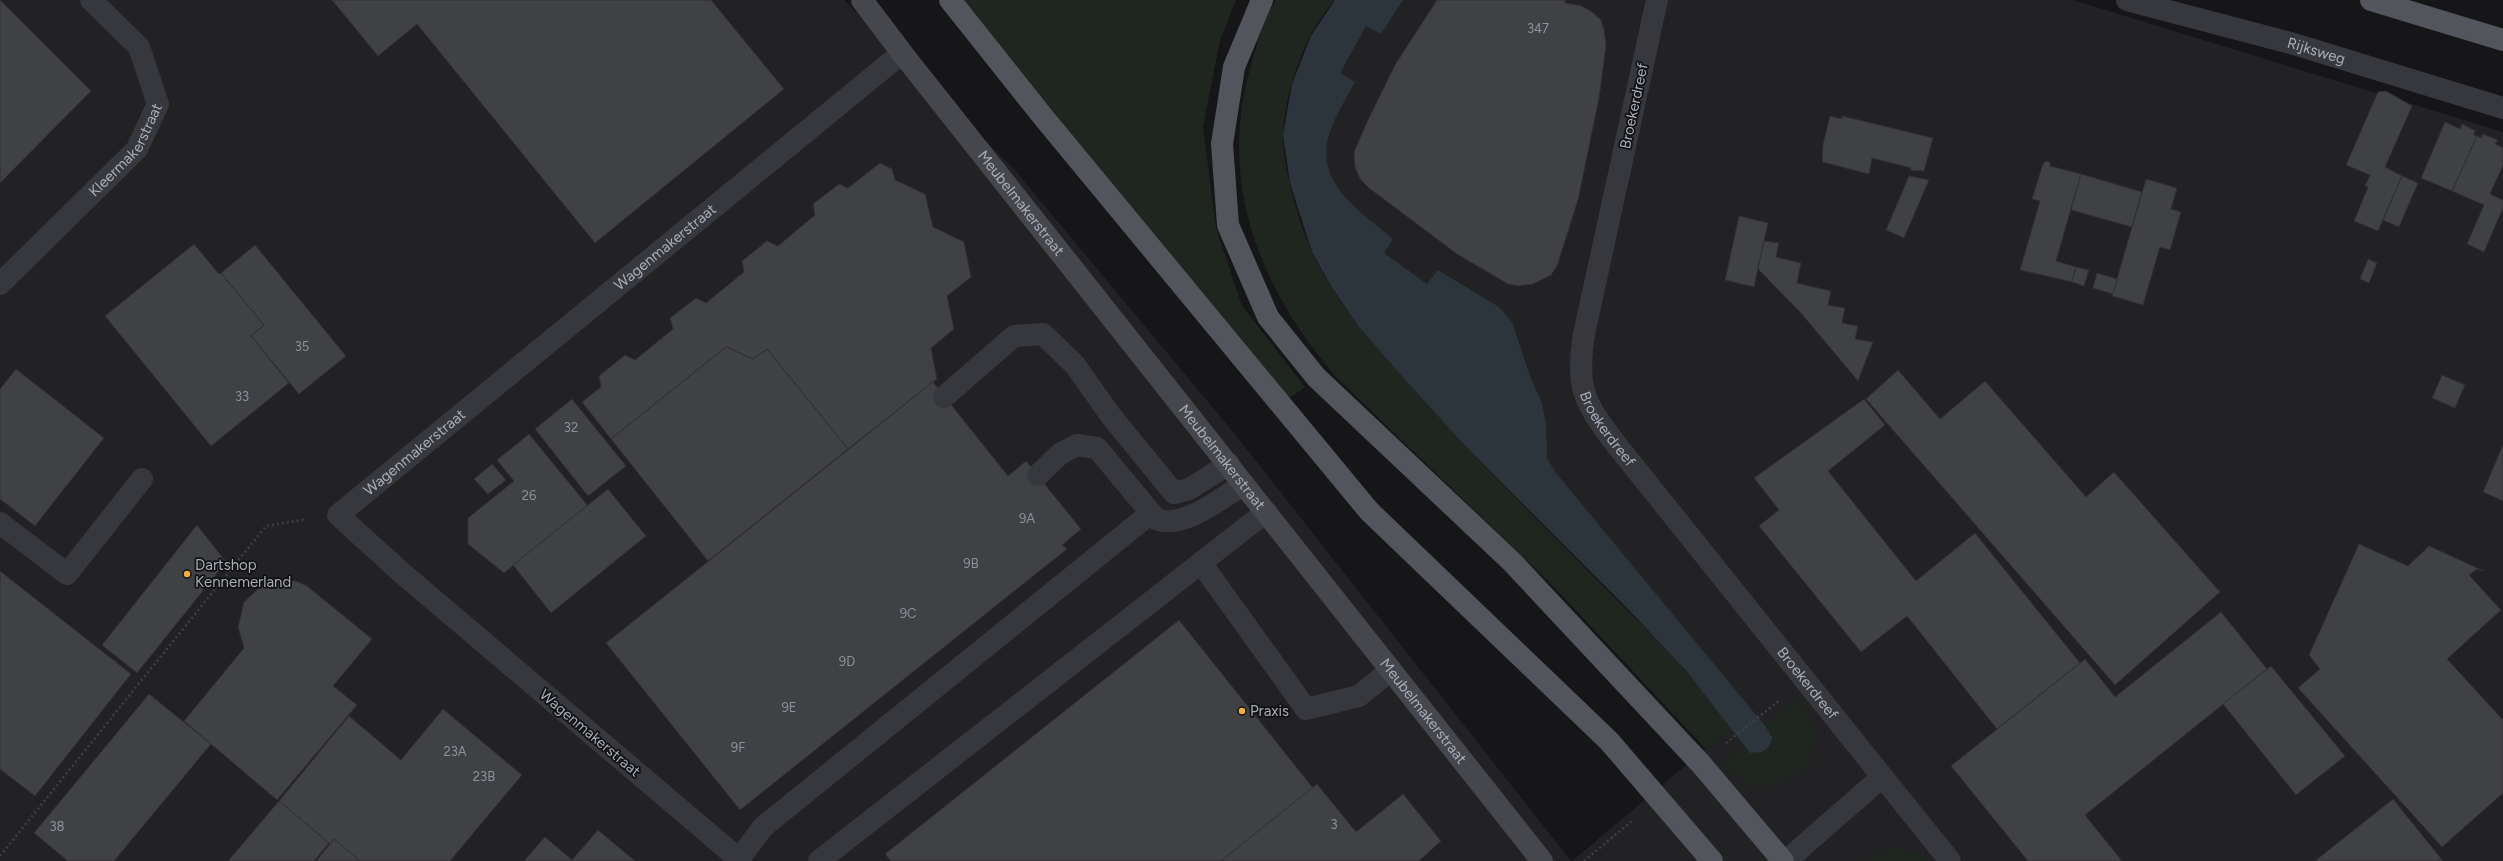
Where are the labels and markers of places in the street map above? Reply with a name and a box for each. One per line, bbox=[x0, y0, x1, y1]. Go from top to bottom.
place label: Dartshop Kennemerland bbox=[195, 556, 291, 591]
marker: Dartshop Kennemerland bbox=[182, 569, 192, 579]
place label: Praxis bbox=[1250, 702, 1289, 720]
marker: Praxis bbox=[1237, 706, 1247, 716]

